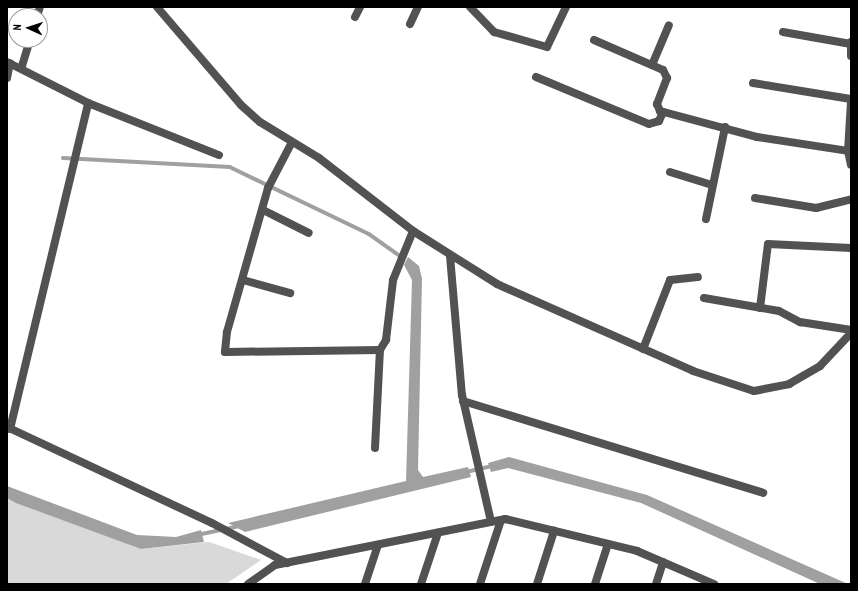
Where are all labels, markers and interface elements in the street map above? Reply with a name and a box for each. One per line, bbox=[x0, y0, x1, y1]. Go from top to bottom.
north arrow bbox=[8, 8, 48, 48]
text: N bbox=[10, 24, 24, 31]

